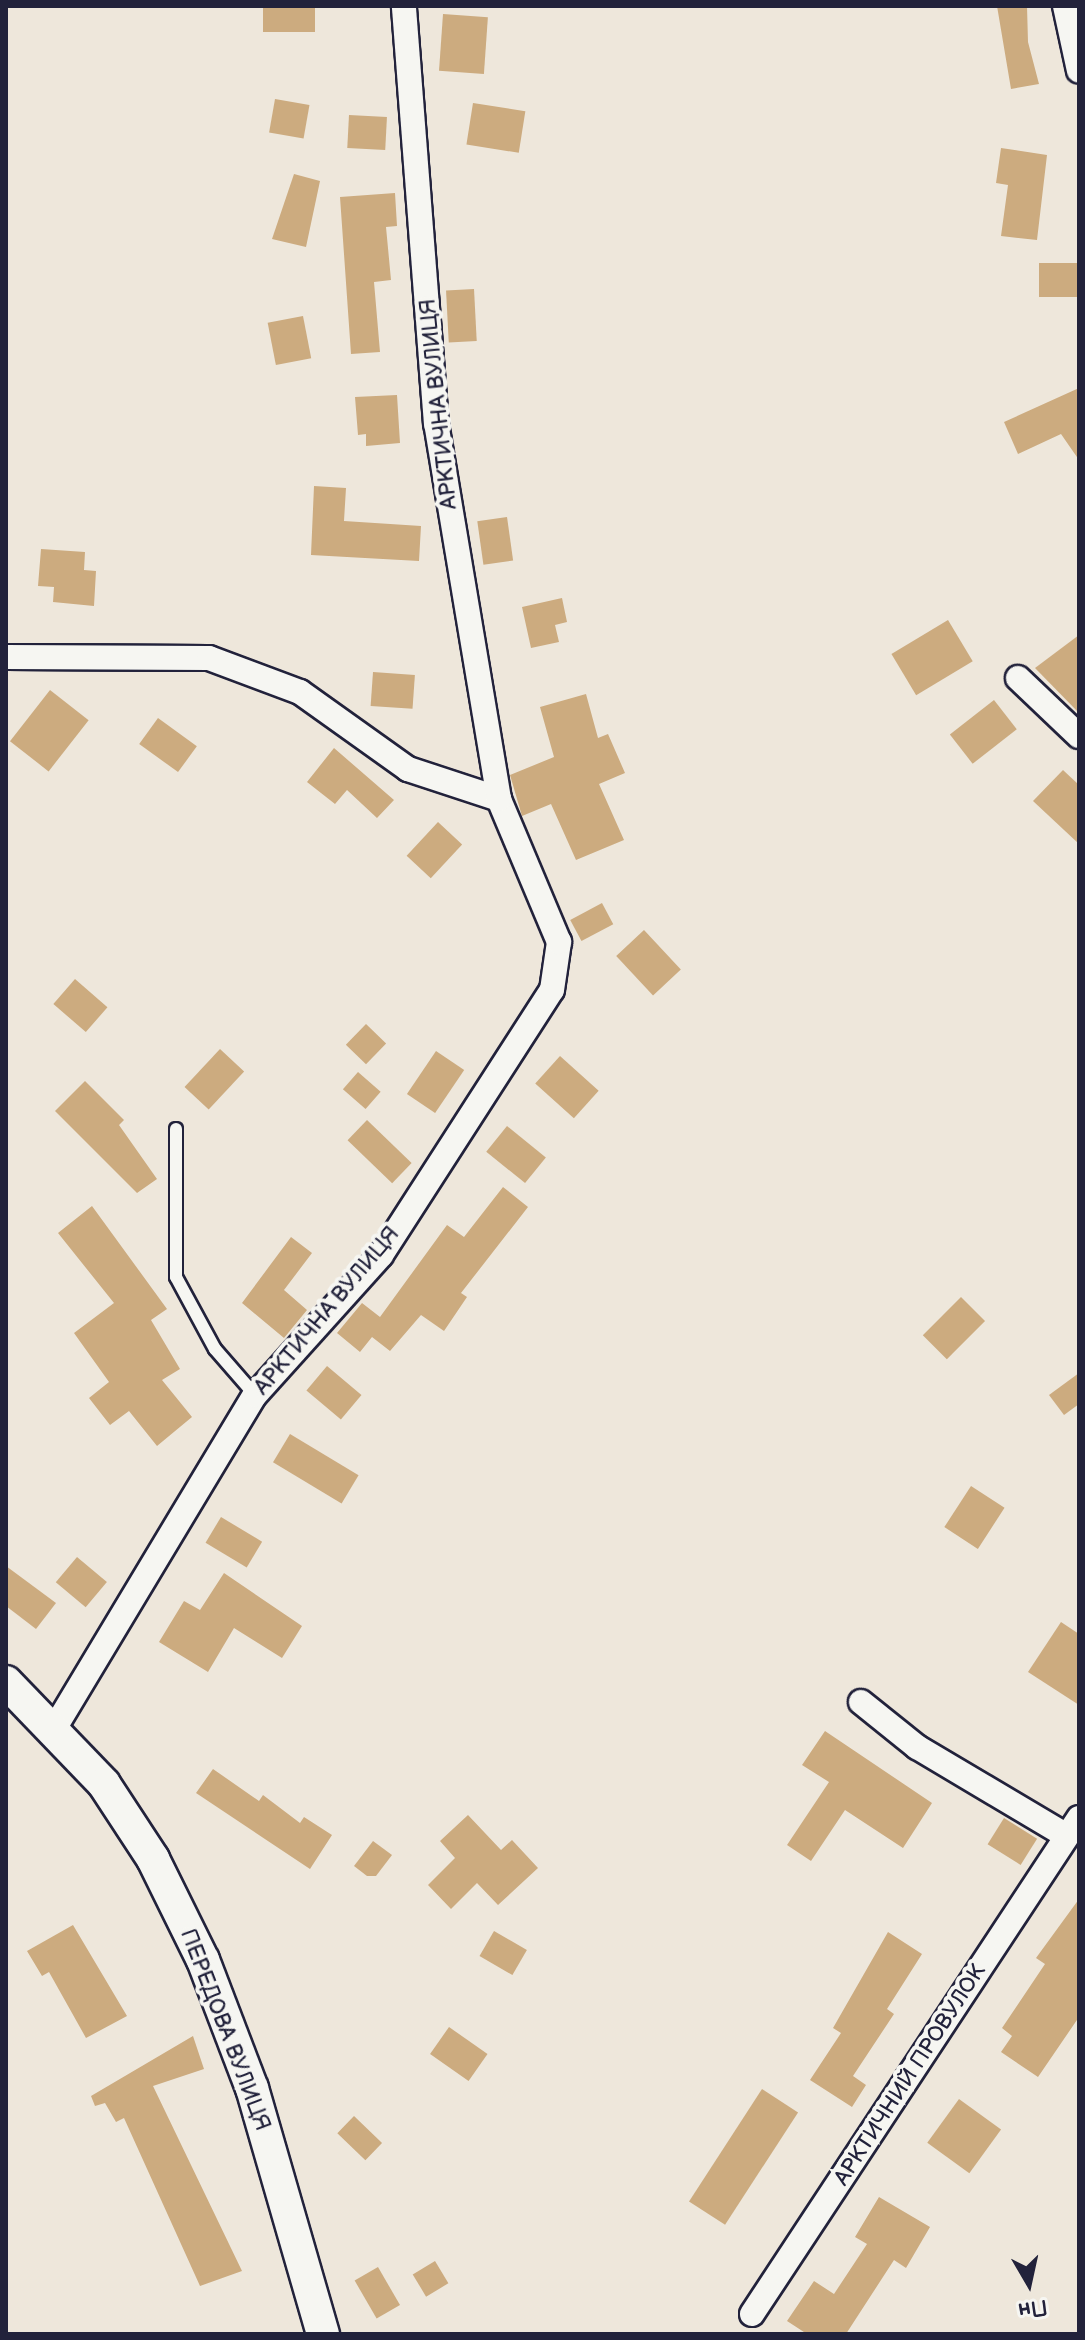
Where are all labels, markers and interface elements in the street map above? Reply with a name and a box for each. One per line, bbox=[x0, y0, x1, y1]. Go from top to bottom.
street label: АРКТИЧНА ВУЛИЦЯ bbox=[415, 297, 463, 511]
street label: АРКТИЧНА ВУЛИЦЯ bbox=[249, 1221, 405, 1401]
street label: ПЕРЕДОВА ВУЛИЦЯ bbox=[174, 1925, 276, 2135]
street label: АРКТИЧНИЙ ПРОВУЛОК bbox=[829, 1959, 991, 2191]
north arrow bbox=[989, 2244, 1069, 2324]
text: Пн bbox=[1016, 2293, 1049, 2324]

